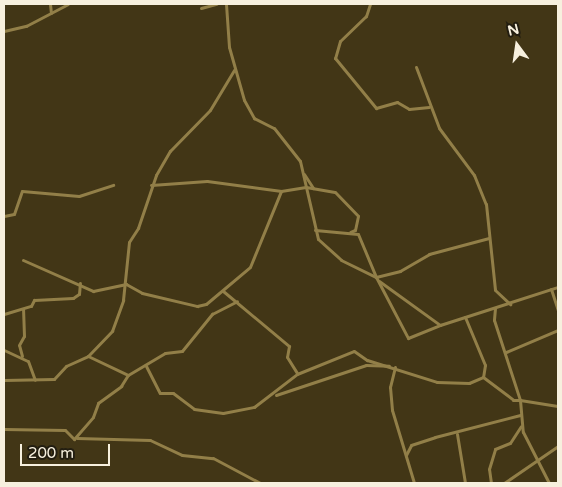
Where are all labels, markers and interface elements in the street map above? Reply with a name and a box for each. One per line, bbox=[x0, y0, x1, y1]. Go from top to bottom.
north arrow bbox=[492, 20, 542, 70]
text: N bbox=[506, 20, 521, 40]
scale bar bbox=[22, 434, 112, 466]
text: 200 m bbox=[28, 444, 74, 462]

